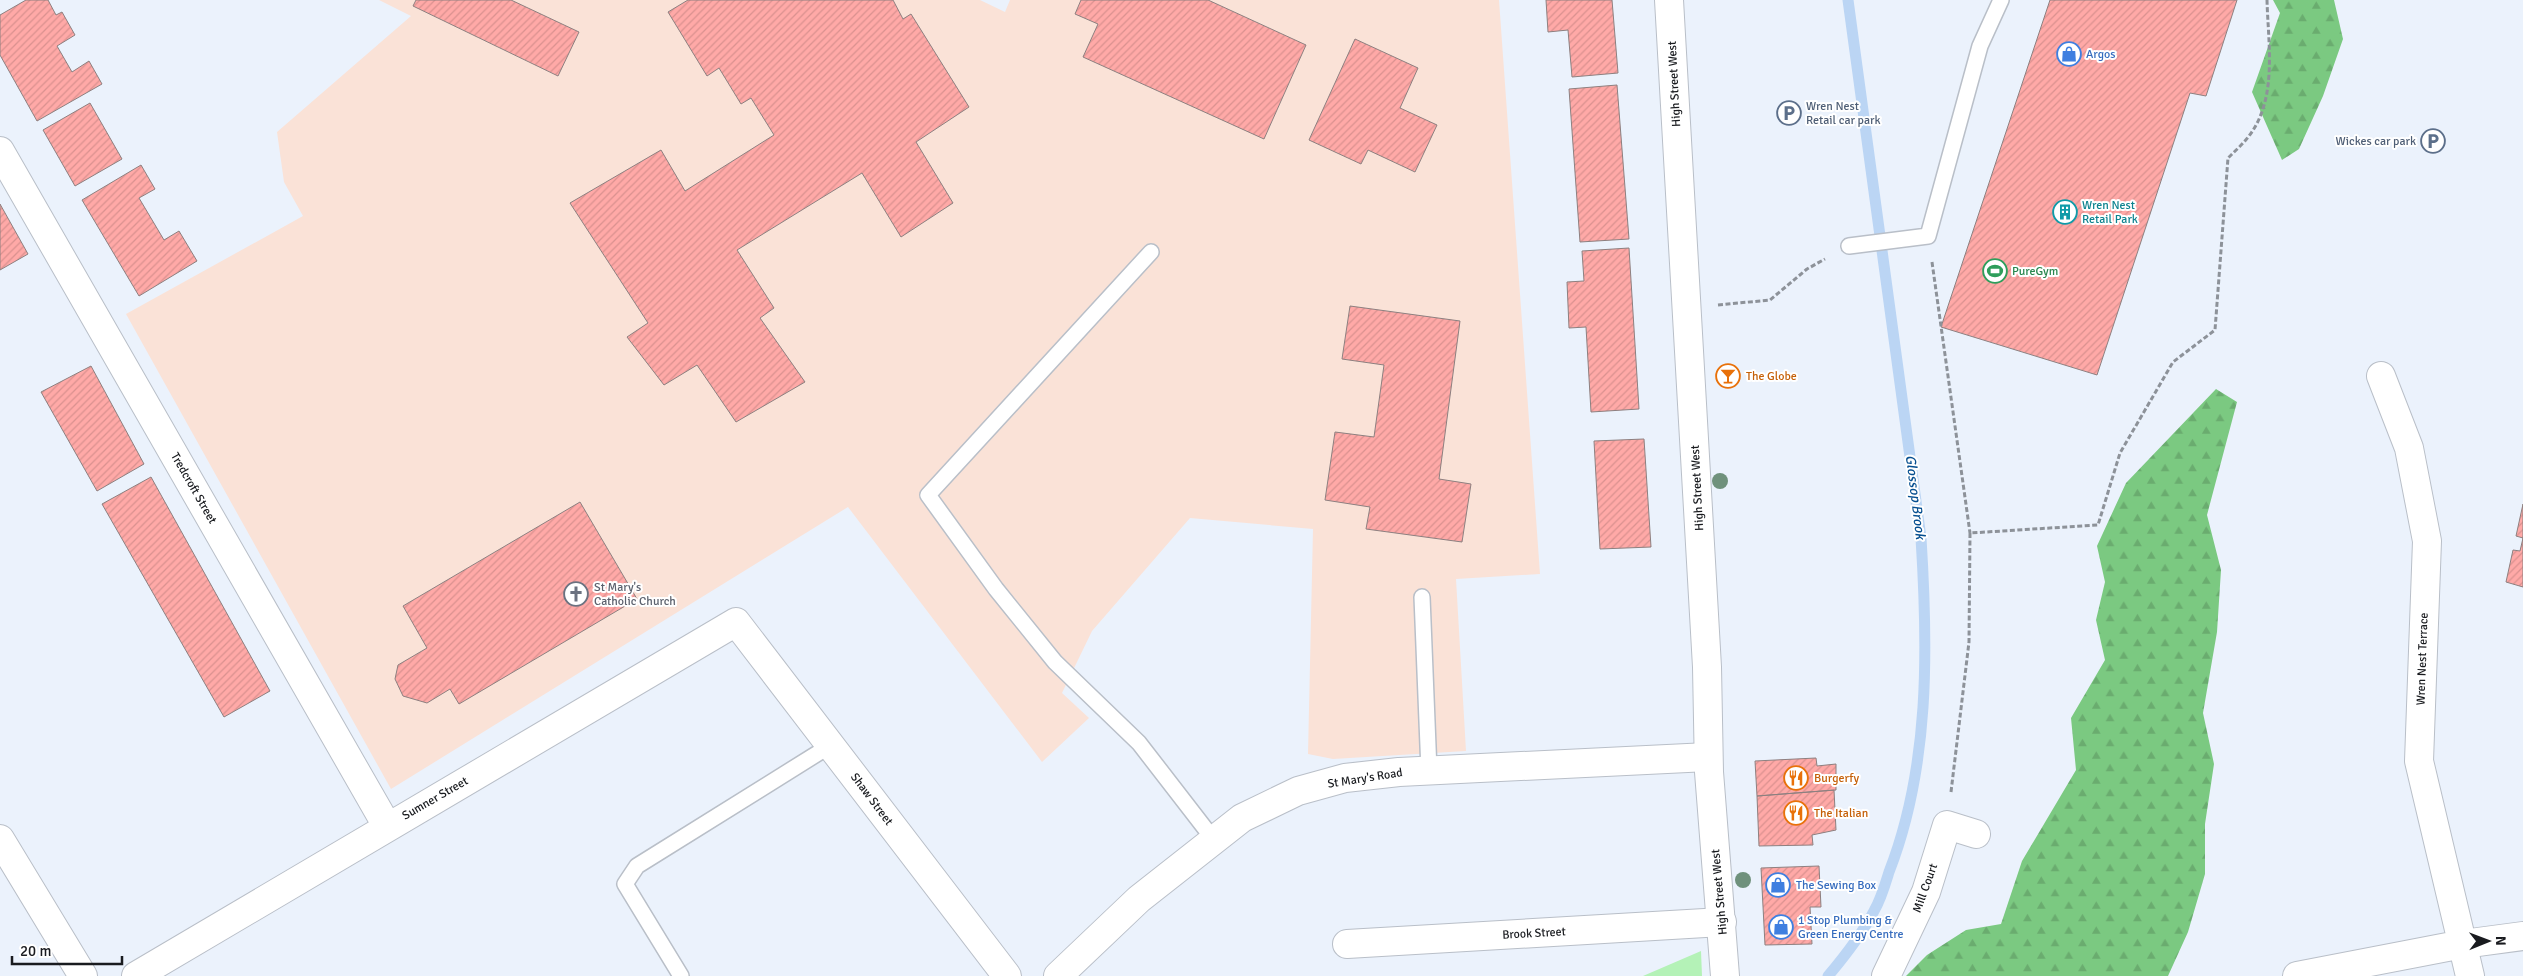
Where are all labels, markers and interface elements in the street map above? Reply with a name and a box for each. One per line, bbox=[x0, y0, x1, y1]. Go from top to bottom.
street label: High Street West bbox=[1665, 41, 1684, 127]
shop icon: Argos bbox=[2056, 41, 2082, 67]
place label: Argos bbox=[2086, 47, 2115, 62]
place label: Wren Nest Retail car park bbox=[1806, 99, 1880, 128]
parking icon: Wren Nest Retail car park bbox=[1776, 100, 1802, 126]
parking icon: Wickes car park bbox=[2420, 128, 2446, 154]
place label: Wickes car park bbox=[2336, 134, 2416, 149]
place label: Wren Nest Retail Park bbox=[2082, 198, 2138, 227]
building icon: Wren Nest Retail Park bbox=[2052, 199, 2078, 225]
sports icon: PureGym bbox=[1982, 258, 2008, 284]
place label: PureGym bbox=[2012, 264, 2058, 279]
bar icon: The Globe bbox=[1715, 363, 1741, 389]
place label: The Globe bbox=[1746, 369, 1797, 384]
street label: High Street West bbox=[1688, 445, 1707, 531]
street label: Tredcroft Street bbox=[167, 450, 220, 526]
water label: Glossop Brook bbox=[1902, 454, 1929, 542]
place label: St Mary's Catholic Church bbox=[594, 580, 676, 609]
church icon: St Mary's Catholic Church bbox=[563, 581, 589, 607]
street label: Wren Nest Terrace bbox=[2413, 612, 2432, 706]
street label: St Mary's Road bbox=[1327, 765, 1404, 792]
restaurant icon: Burgerfy bbox=[1783, 765, 1809, 791]
street label: Shaw Street bbox=[847, 770, 896, 828]
place label: Burgerfy bbox=[1814, 771, 1860, 786]
street label: Sumner Street bbox=[400, 774, 471, 823]
restaurant icon: The Italian bbox=[1783, 800, 1809, 826]
place label: The Italian bbox=[1814, 806, 1868, 821]
street label: High Street West bbox=[1708, 848, 1731, 935]
street label: Mill Court bbox=[1910, 861, 1941, 915]
shop icon: The Sewing Box bbox=[1765, 872, 1791, 898]
place label: The Sewing Box bbox=[1796, 878, 1876, 893]
place label: 1 Stop Plumbing & Green Energy Centre bbox=[1798, 913, 1903, 942]
shop icon: 1 Stop Plumbing & Green Energy Centre bbox=[1768, 914, 1794, 940]
north arrow bbox=[2463, 916, 2513, 966]
street label: Brook Street bbox=[1502, 924, 1566, 943]
scale bar bbox=[12, 934, 122, 966]
text: N bbox=[2492, 936, 2509, 946]
text: 20 m bbox=[20, 942, 51, 960]

